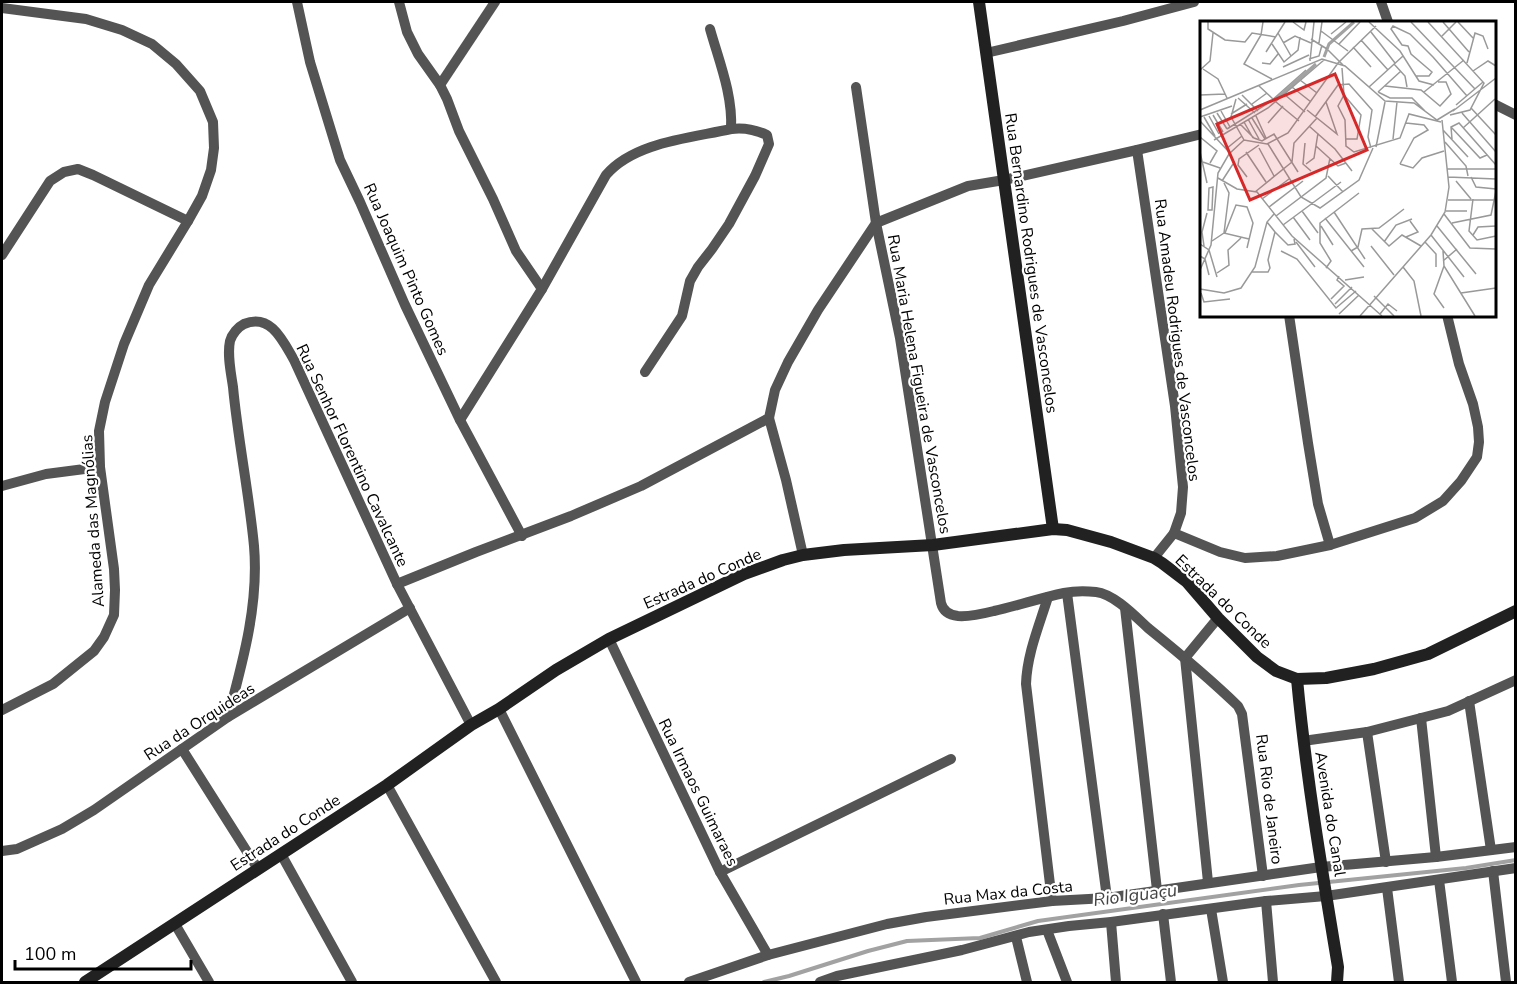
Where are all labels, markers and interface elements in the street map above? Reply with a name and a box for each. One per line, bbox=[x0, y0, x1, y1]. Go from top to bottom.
inset map bbox=[1200, 21, 1496, 316]
street label: Rua Bernardino Rodrigues de Vasconcelos bbox=[999, 112, 1063, 415]
street label: Rua Joaquim Pinto Gomes bbox=[358, 180, 454, 359]
street label: Rua Amadeu Rodrigues de Vasconcelos bbox=[1149, 198, 1205, 483]
street label: Rua Maria Helena Figueira de Vasconcelos bbox=[882, 233, 956, 536]
street label: Rua Senhor Florentino Cavalcante bbox=[291, 340, 414, 570]
street label: Alameda das Magnólias bbox=[76, 434, 110, 608]
street label: Estrada do Conde bbox=[640, 543, 765, 615]
street label: Estrada do Conde bbox=[1170, 550, 1277, 654]
street label: Rua da Orquideas bbox=[140, 678, 259, 766]
street label: Rua Irmaos Guimaraes bbox=[653, 715, 743, 870]
street label: Rua Rio de Janeiro bbox=[1250, 733, 1288, 866]
street label: Avenida do Canal bbox=[1309, 750, 1351, 878]
street label: Estrada do Conde bbox=[226, 789, 345, 877]
street label: Rua Max da Costa bbox=[942, 875, 1074, 911]
water label: Rio Iguaçu bbox=[1092, 878, 1178, 912]
scale bar bbox=[15, 933, 190, 971]
text: 100 m bbox=[24, 942, 76, 966]

